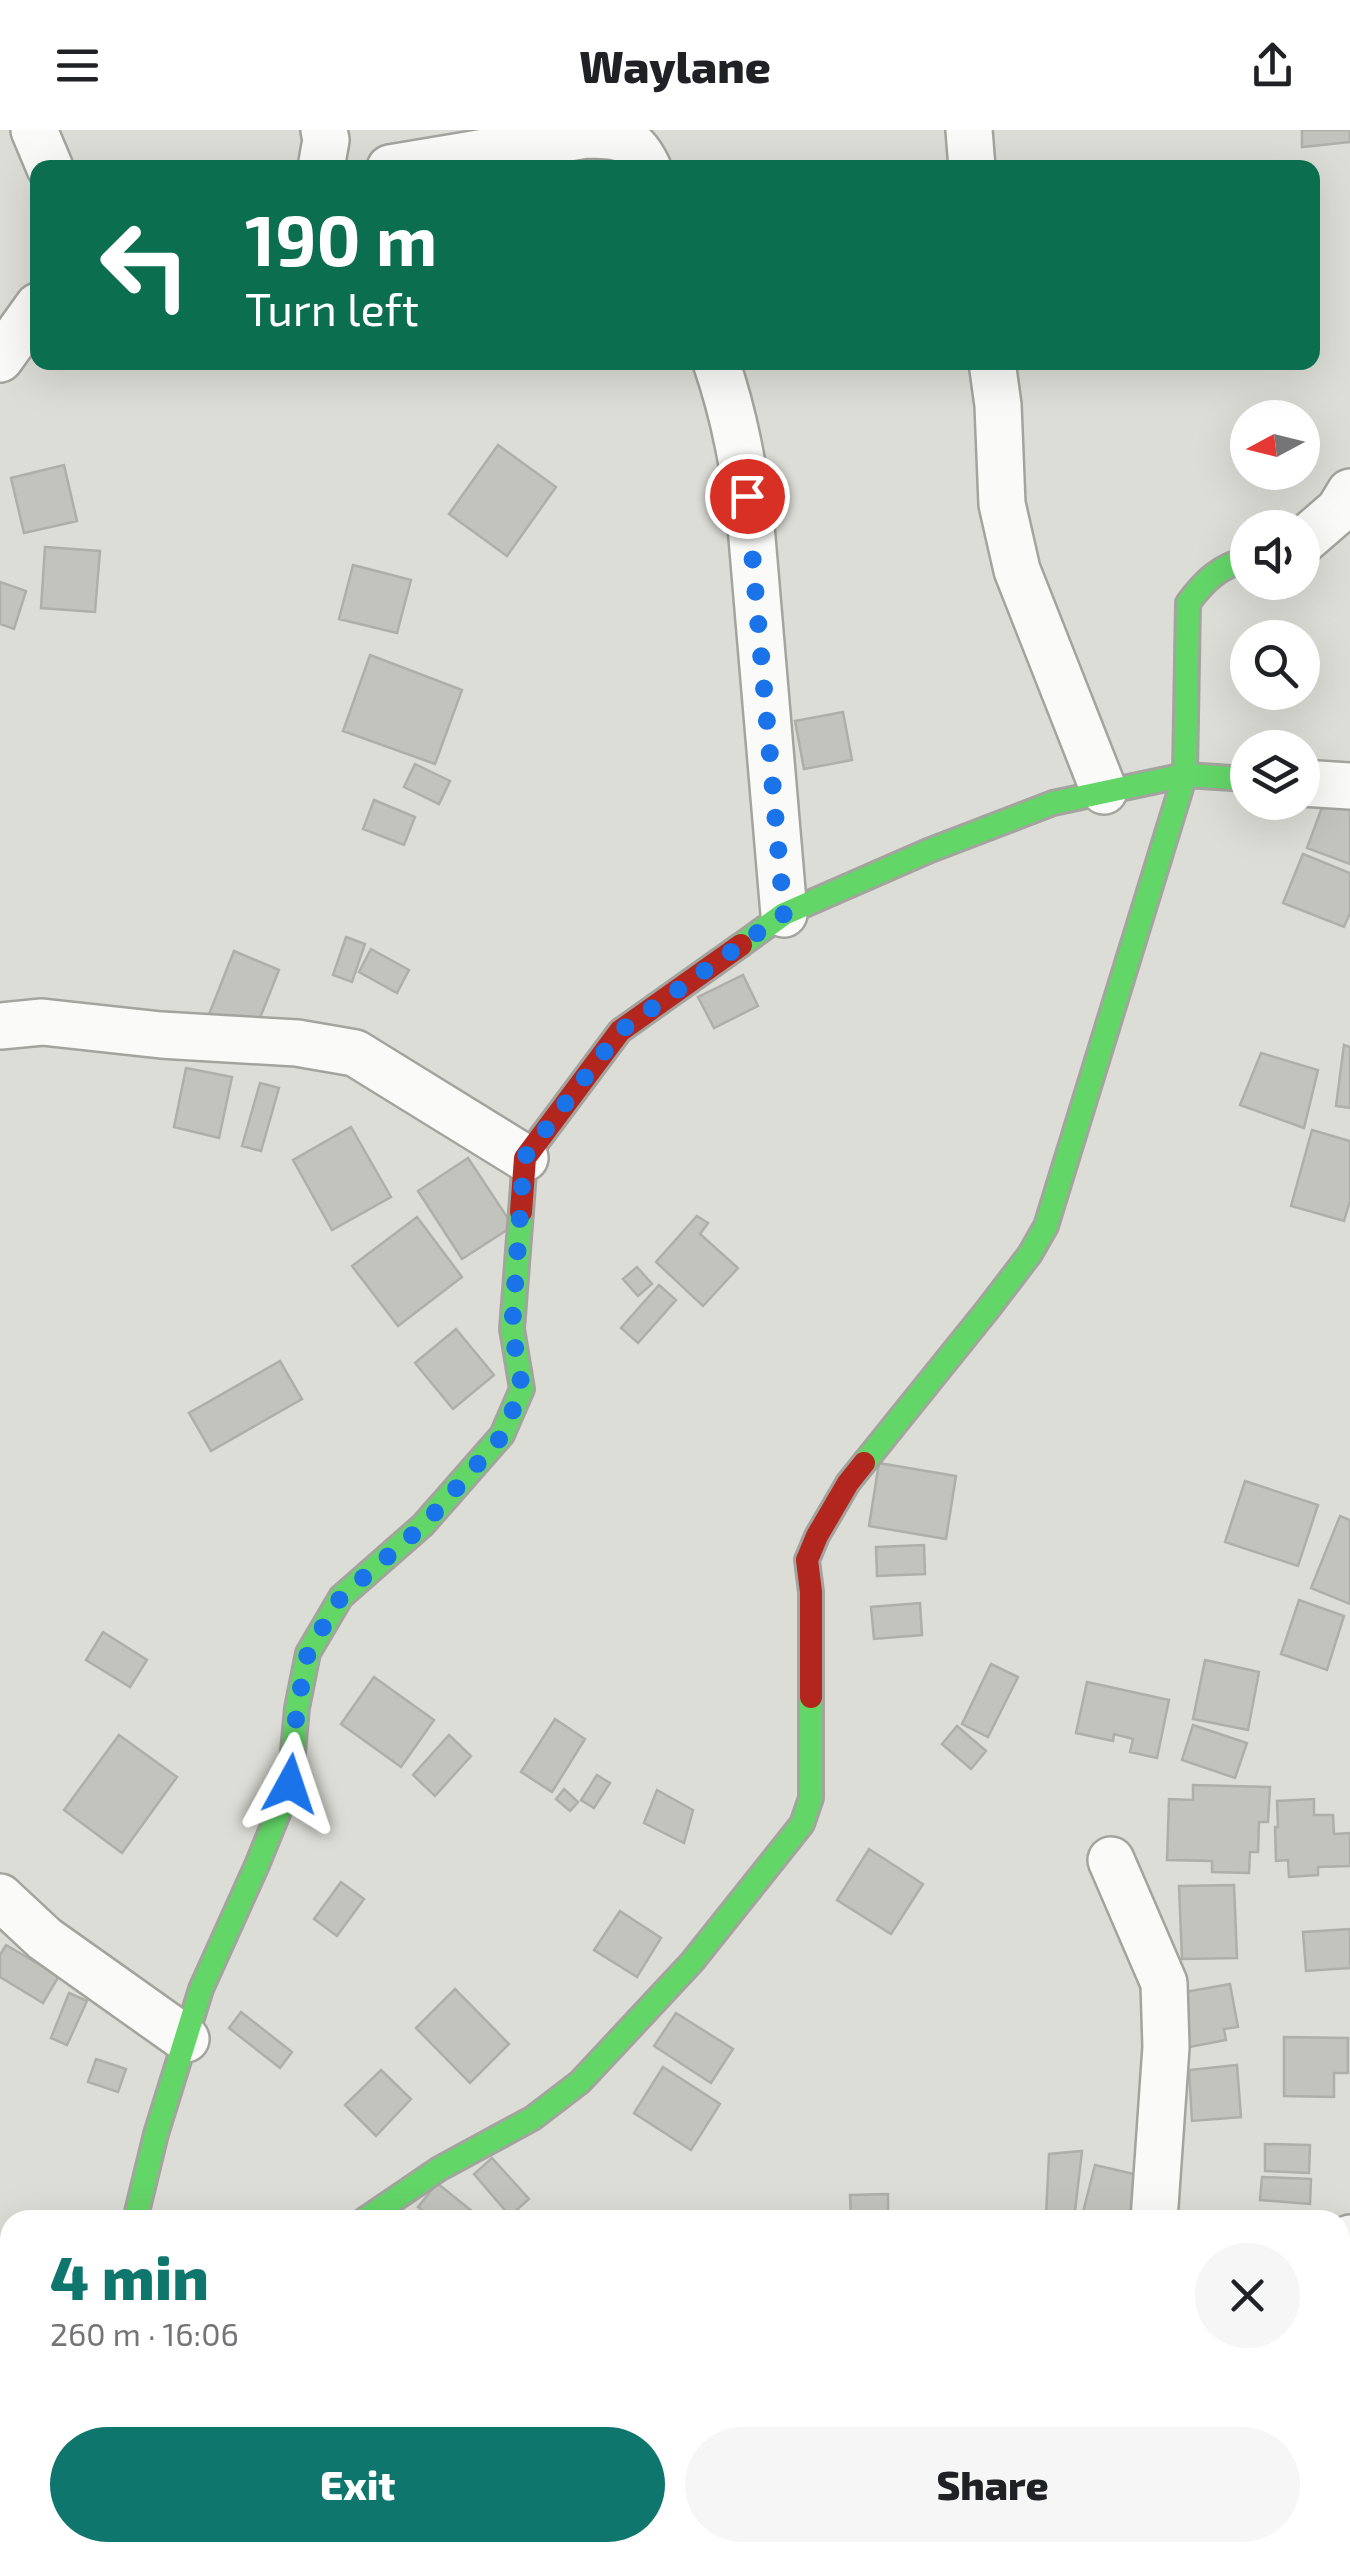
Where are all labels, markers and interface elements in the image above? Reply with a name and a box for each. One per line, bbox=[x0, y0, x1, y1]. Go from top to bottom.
icon: menu bbox=[50, 38, 105, 93]
text: Waylane bbox=[579, 38, 771, 92]
icon: share bbox=[1245, 38, 1300, 93]
text: 190 m bbox=[245, 196, 438, 280]
icon: left bbox=[80, 200, 210, 330]
text: Turn left bbox=[245, 281, 419, 335]
north arrow bbox=[1230, 400, 1320, 490]
map controls bbox=[1230, 400, 1320, 820]
pin bbox=[705, 454, 790, 539]
icon: arrive bbox=[720, 469, 775, 524]
button: sound bbox=[1230, 510, 1320, 600]
button: search bbox=[1230, 620, 1320, 710]
button: layers bbox=[1230, 730, 1320, 820]
position arrow bbox=[238, 1732, 342, 1836]
text: 4 min bbox=[50, 2240, 209, 2312]
button: close bbox=[1195, 2243, 1300, 2348]
text: 260 m · 16:06 bbox=[50, 2314, 239, 2352]
button: Exit bbox=[50, 2427, 665, 2542]
button: Share bbox=[685, 2427, 1300, 2542]

